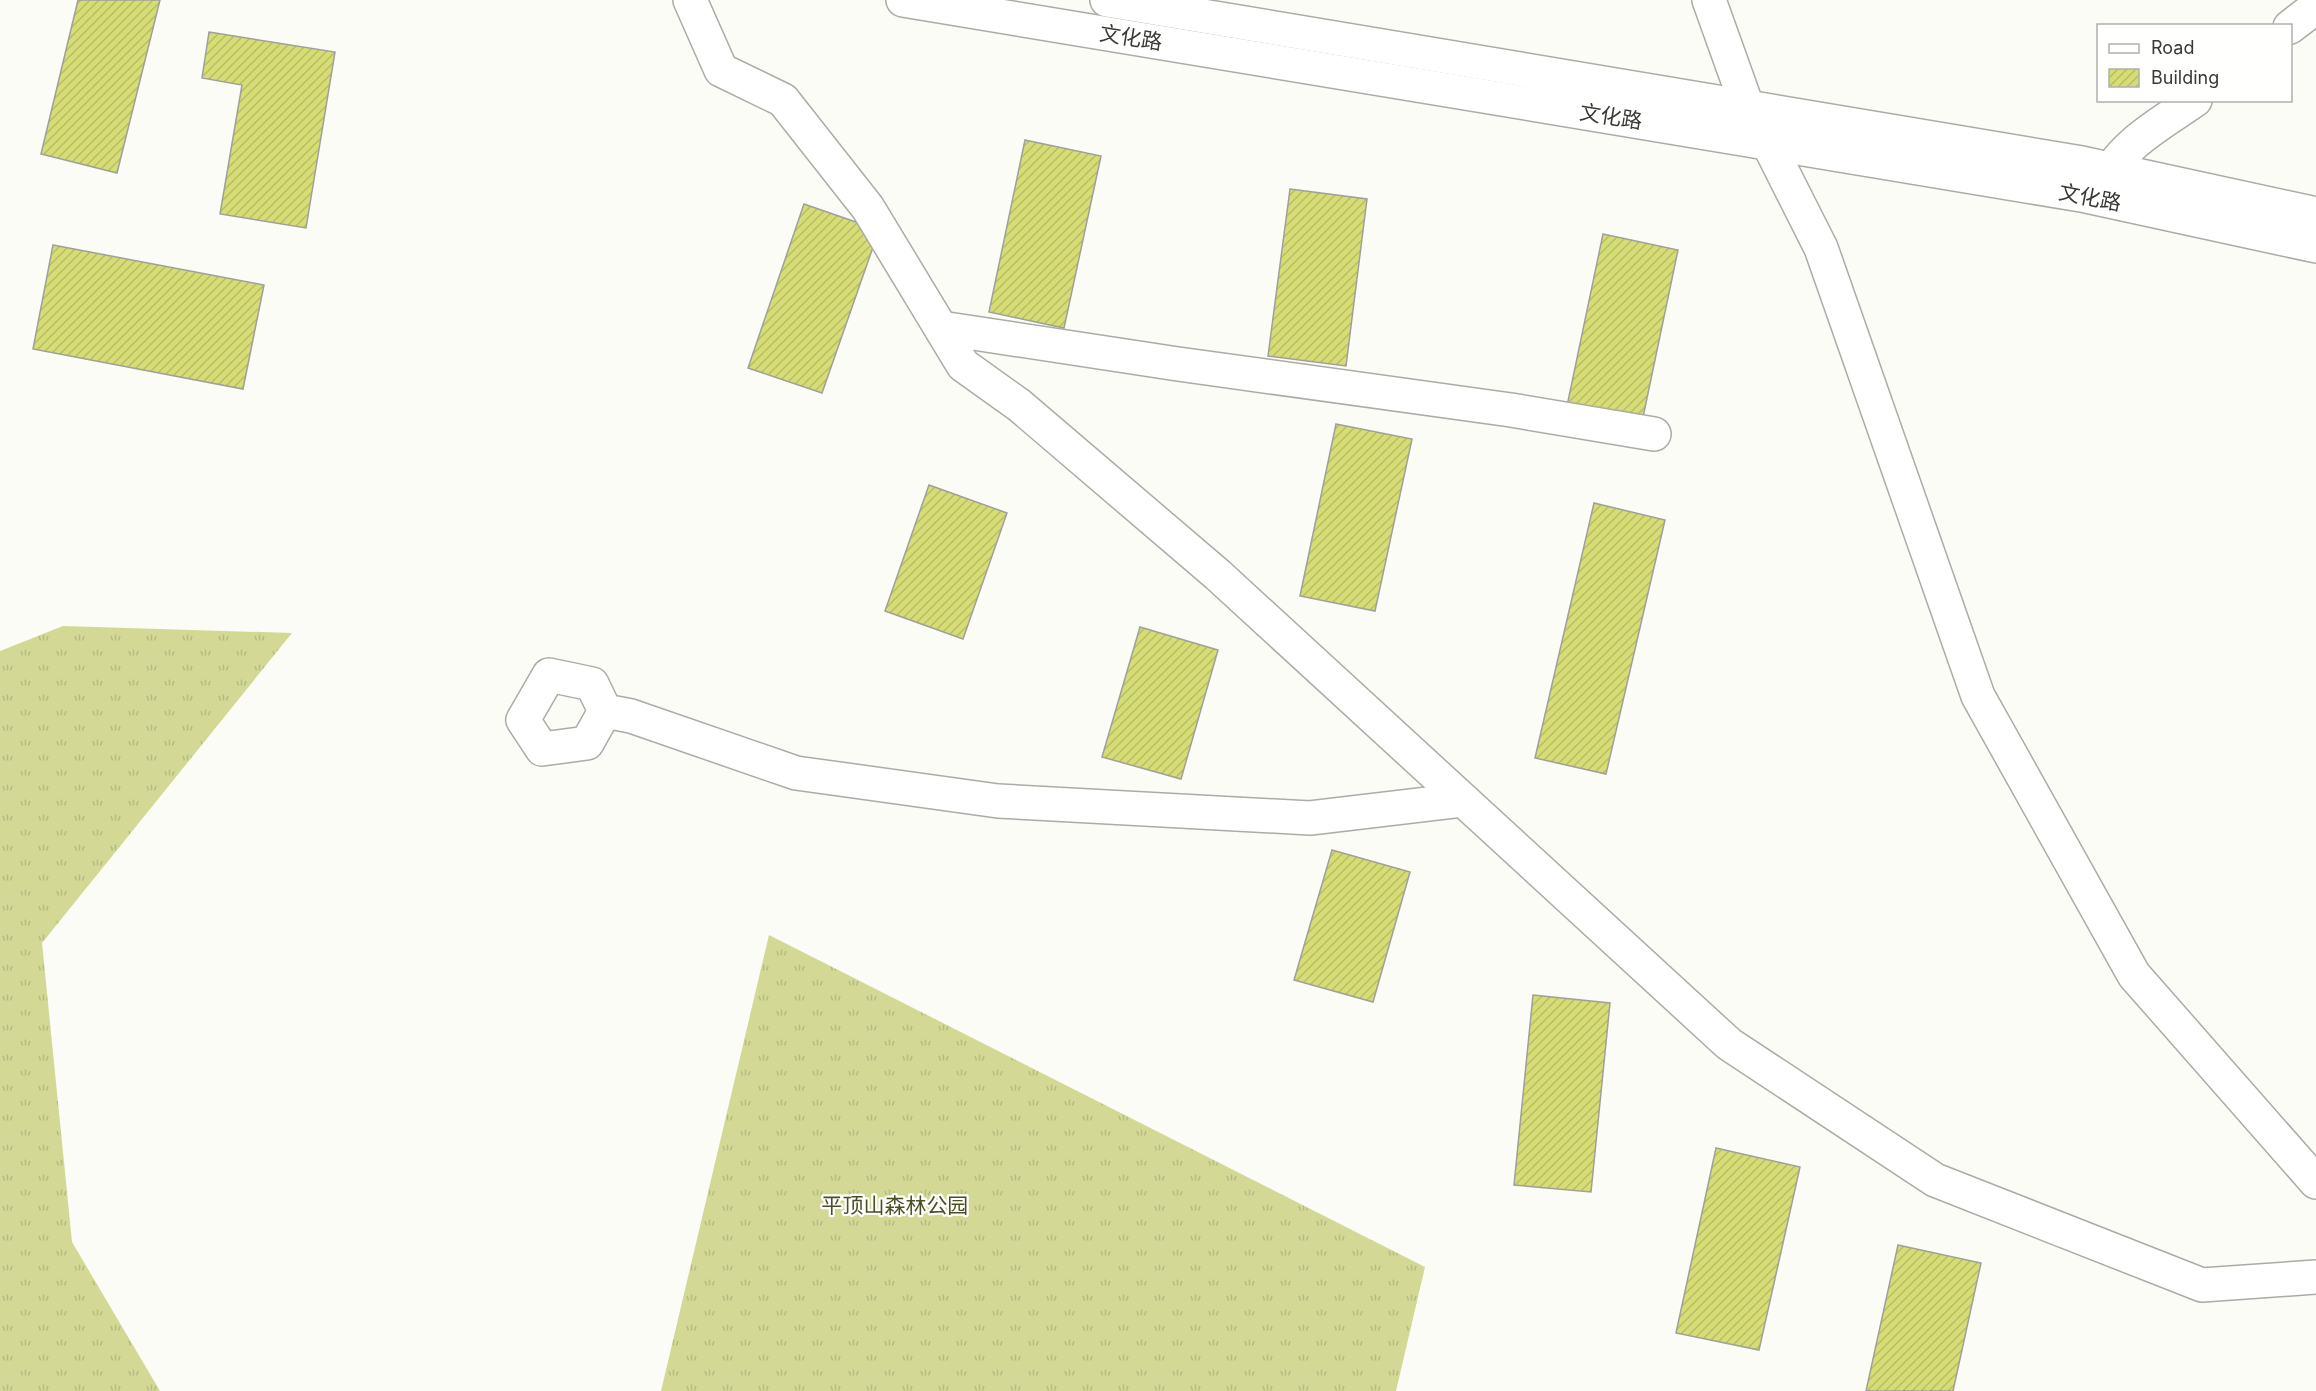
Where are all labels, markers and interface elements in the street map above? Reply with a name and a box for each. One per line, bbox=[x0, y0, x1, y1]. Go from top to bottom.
street label: 文化路 bbox=[1098, 20, 1164, 55]
legend bbox=[2097, 24, 2292, 102]
text: Road bbox=[2151, 37, 2194, 58]
text: Building bbox=[2151, 67, 2219, 88]
street label: 文化路 bbox=[1578, 99, 1644, 134]
street label: 文化路 bbox=[2057, 179, 2123, 216]
park label: 平顶山森林公园 bbox=[822, 1193, 969, 1218]

